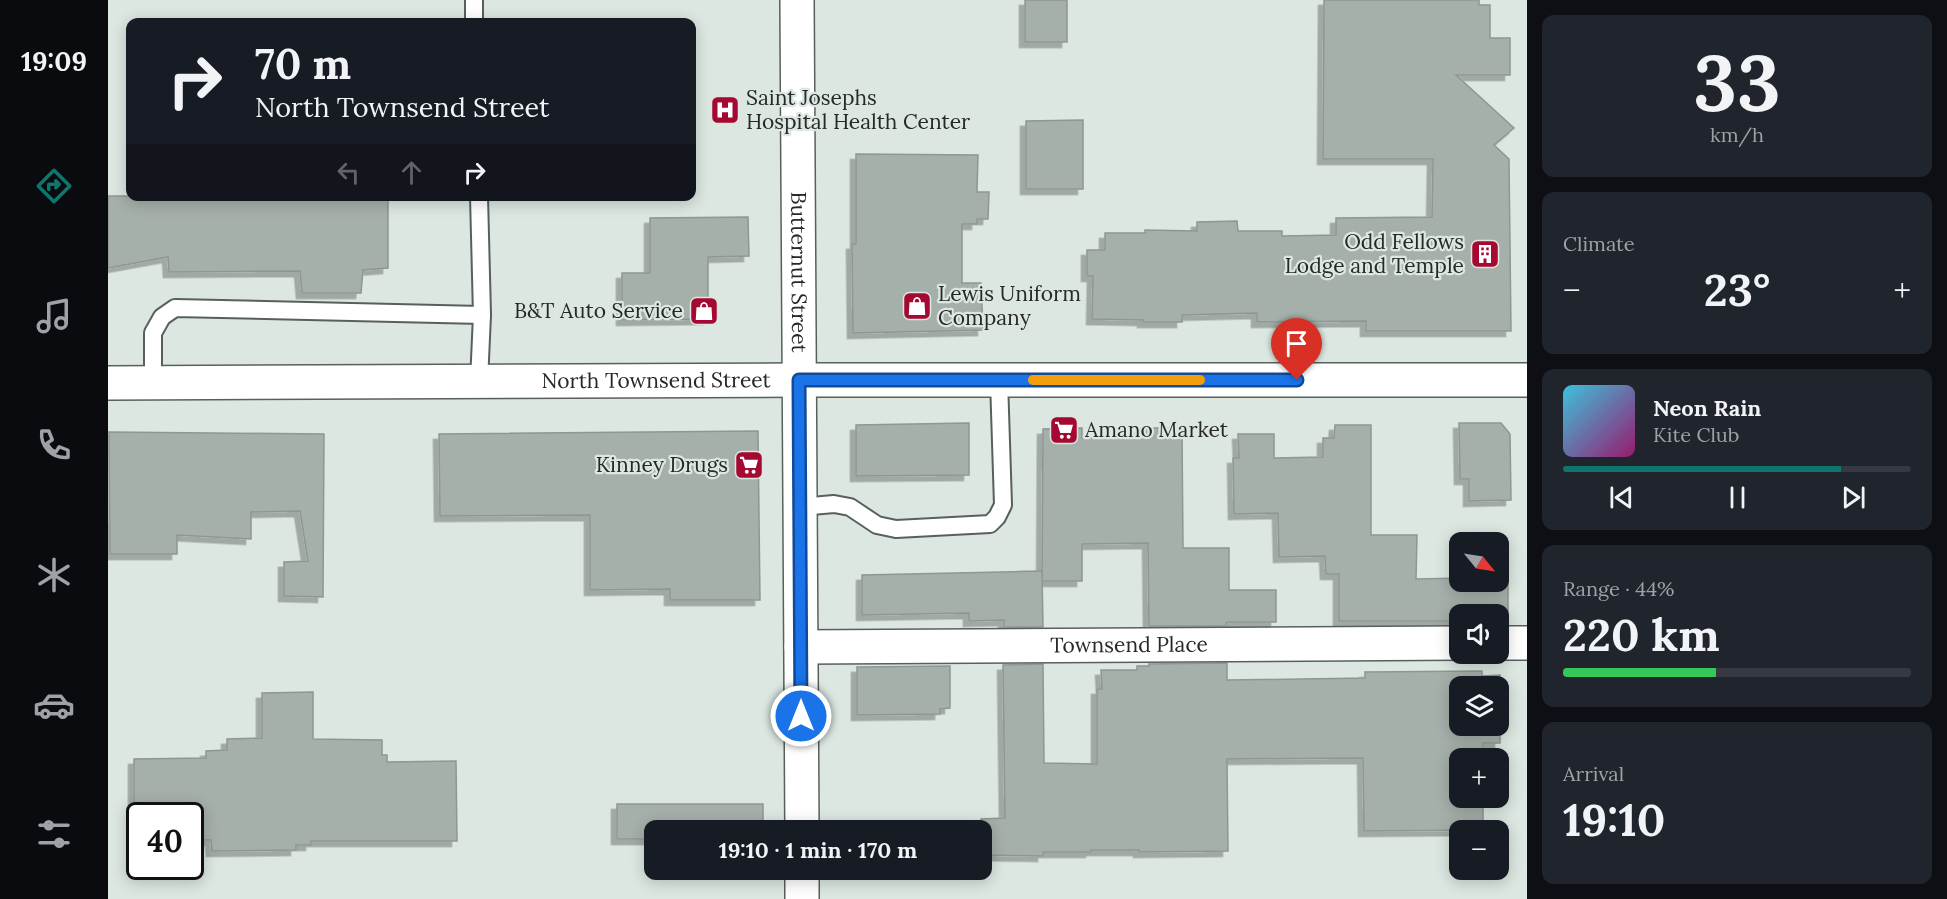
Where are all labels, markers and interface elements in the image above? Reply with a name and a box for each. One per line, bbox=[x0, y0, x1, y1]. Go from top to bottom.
text: 33 bbox=[1693, 33, 1781, 132]
text: 70 m bbox=[255, 37, 351, 91]
icon: right bbox=[156, 42, 234, 120]
text: 19:09 bbox=[21, 44, 87, 78]
place label: Saint Josephs Hospital Health Center bbox=[746, 84, 970, 135]
text: North Townsend Street bbox=[255, 90, 550, 124]
hospital icon: Saint Josephs Hospital Health Center bbox=[709, 94, 741, 126]
text: km/h bbox=[1710, 122, 1764, 147]
icon: left bbox=[332, 156, 365, 189]
icon: ahead bbox=[395, 156, 428, 189]
icon: right bbox=[458, 156, 491, 189]
icon: directions bbox=[33, 165, 75, 207]
street label: Butternut Street bbox=[785, 191, 813, 353]
place label: Odd Fellows Lodge and Temple bbox=[1285, 228, 1464, 279]
text: Climate bbox=[1563, 231, 1635, 256]
building icon: Odd Fellows Lodge and Temple bbox=[1469, 238, 1501, 270]
text: 23° bbox=[1704, 261, 1770, 318]
text: − bbox=[1563, 269, 1581, 311]
text: + bbox=[1893, 269, 1911, 311]
place label: Lewis Uniform Company bbox=[938, 280, 1081, 331]
shop icon: Lewis Uniform Company bbox=[901, 290, 933, 322]
icon: music bbox=[33, 295, 75, 337]
shop icon: B&T Auto Service bbox=[688, 295, 720, 327]
place label: B&T Auto Service bbox=[514, 297, 683, 324]
pin bbox=[1271, 318, 1322, 380]
icon: arrive bbox=[1280, 327, 1313, 360]
street label: North Townsend Street bbox=[541, 366, 772, 394]
text: Neon Rain bbox=[1653, 394, 1761, 422]
supermarket icon: Amano Market bbox=[1048, 414, 1080, 446]
place label: Amano Market bbox=[1084, 416, 1229, 443]
text: Kite Club bbox=[1653, 422, 1739, 447]
icon: phone bbox=[33, 424, 75, 466]
supermarket icon: Kinney Drugs bbox=[733, 449, 765, 481]
place label: Kinney Drugs bbox=[596, 451, 728, 478]
icon: previous bbox=[1605, 481, 1638, 514]
icon: pause bbox=[1721, 481, 1754, 514]
icon: next bbox=[1837, 481, 1870, 514]
north arrow bbox=[1449, 532, 1509, 592]
map controls bbox=[1449, 532, 1509, 880]
icon: climate bbox=[33, 554, 75, 596]
text: Range · 44% bbox=[1563, 576, 1674, 601]
button: sound bbox=[1449, 604, 1509, 664]
text: 220 km bbox=[1563, 606, 1720, 663]
street label: Townsend Place bbox=[1050, 631, 1208, 658]
button: layers bbox=[1449, 676, 1509, 736]
icon: car bbox=[33, 684, 75, 726]
position arrow bbox=[769, 684, 833, 748]
button: + bbox=[1449, 748, 1509, 808]
text: Arrival bbox=[1563, 761, 1624, 786]
text: 19:10 bbox=[1563, 791, 1665, 848]
speed limit sign: 40 bbox=[126, 802, 204, 880]
icon: filters bbox=[33, 813, 75, 855]
button: − bbox=[1449, 820, 1509, 880]
text: 19:10 · 1 min · 170 m bbox=[719, 836, 917, 864]

